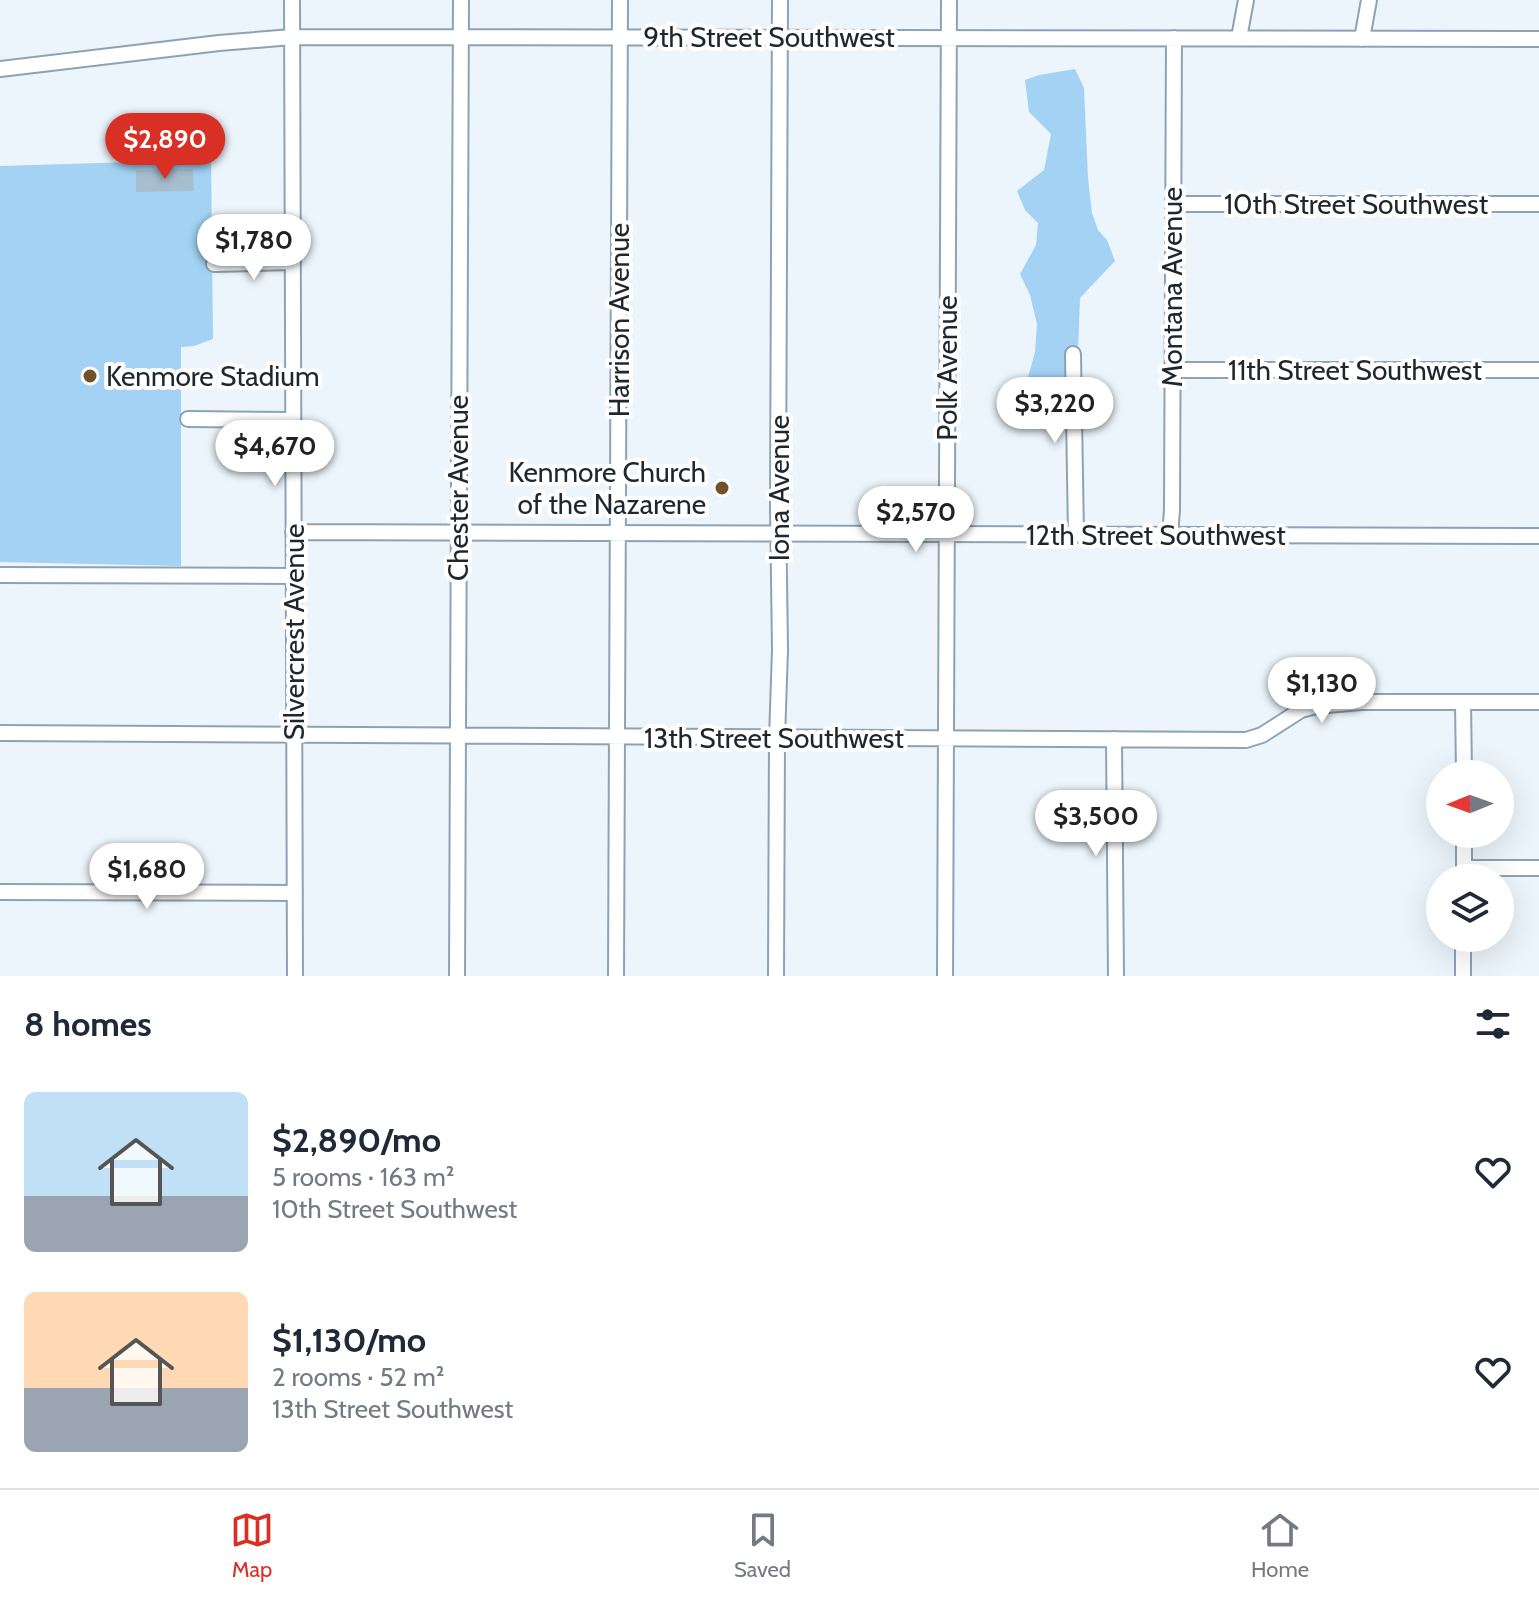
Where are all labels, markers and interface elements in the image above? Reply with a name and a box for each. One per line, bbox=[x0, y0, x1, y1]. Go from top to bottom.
street label: 9th Street Southwest bbox=[643, 20, 895, 54]
pin: $2,890 bbox=[100, 113, 230, 181]
text: $2,890 bbox=[123, 123, 207, 155]
street label: Montana Avenue bbox=[1155, 187, 1189, 387]
street label: 10th Street Southwest bbox=[1224, 187, 1488, 221]
pin: $1,780 bbox=[189, 214, 319, 282]
street label: Harrison Avenue bbox=[602, 223, 636, 417]
text: $1,780 bbox=[215, 224, 293, 256]
street label: Polk Avenue bbox=[930, 295, 964, 441]
street label: 11th Street Southwest bbox=[1228, 353, 1482, 387]
place label: Kenmore Stadium bbox=[106, 359, 319, 393]
marker: Kenmore Stadium bbox=[81, 367, 99, 385]
pin: $3,220 bbox=[990, 377, 1120, 445]
text: $3,220 bbox=[1015, 387, 1096, 419]
street label: Chester Avenue bbox=[441, 395, 475, 581]
street label: Iona Avenue bbox=[762, 415, 796, 561]
pin: $4,670 bbox=[210, 420, 340, 488]
text: $4,670 bbox=[233, 430, 317, 462]
place label: Kenmore Church of the Nazarene bbox=[509, 455, 706, 521]
marker: Kenmore Church of the Nazarene bbox=[713, 479, 731, 497]
pin: $2,570 bbox=[851, 486, 981, 554]
text: $2,570 bbox=[876, 496, 956, 528]
street label: 12th Street Southwest bbox=[1026, 518, 1286, 552]
street label: Silvercrest Avenue bbox=[277, 524, 311, 740]
pin: $1,130 bbox=[1257, 657, 1387, 725]
text: $1,130 bbox=[1286, 667, 1358, 699]
street label: 13th Street Southwest bbox=[644, 721, 904, 755]
north arrow bbox=[1426, 760, 1514, 848]
map controls bbox=[1426, 760, 1514, 952]
pin: $3,500 bbox=[1031, 790, 1161, 858]
text: $3,500 bbox=[1053, 800, 1139, 832]
pin: $1,680 bbox=[82, 843, 212, 911]
text: $1,680 bbox=[107, 853, 187, 885]
button: layers bbox=[1426, 864, 1514, 952]
icon: filters bbox=[1471, 1002, 1515, 1046]
text: 8 homes bbox=[24, 1003, 152, 1045]
text: $2,890/mo bbox=[272, 1119, 441, 1161]
icon: home bbox=[88, 1124, 184, 1220]
icon: heart bbox=[1471, 1150, 1515, 1194]
text: 5 rooms · 163 m² bbox=[272, 1161, 454, 1193]
text: 10th Street Southwest bbox=[272, 1193, 517, 1225]
text: $1,130/mo bbox=[272, 1319, 426, 1361]
icon: home bbox=[88, 1324, 184, 1420]
icon: heart bbox=[1471, 1350, 1515, 1394]
text: 2 rooms · 52 m² bbox=[272, 1361, 444, 1393]
text: 13th Street Southwest bbox=[272, 1393, 513, 1425]
tab: Map bbox=[230, 1508, 274, 1583]
tab: Saved bbox=[734, 1508, 791, 1583]
tab: Home bbox=[1251, 1508, 1309, 1583]

